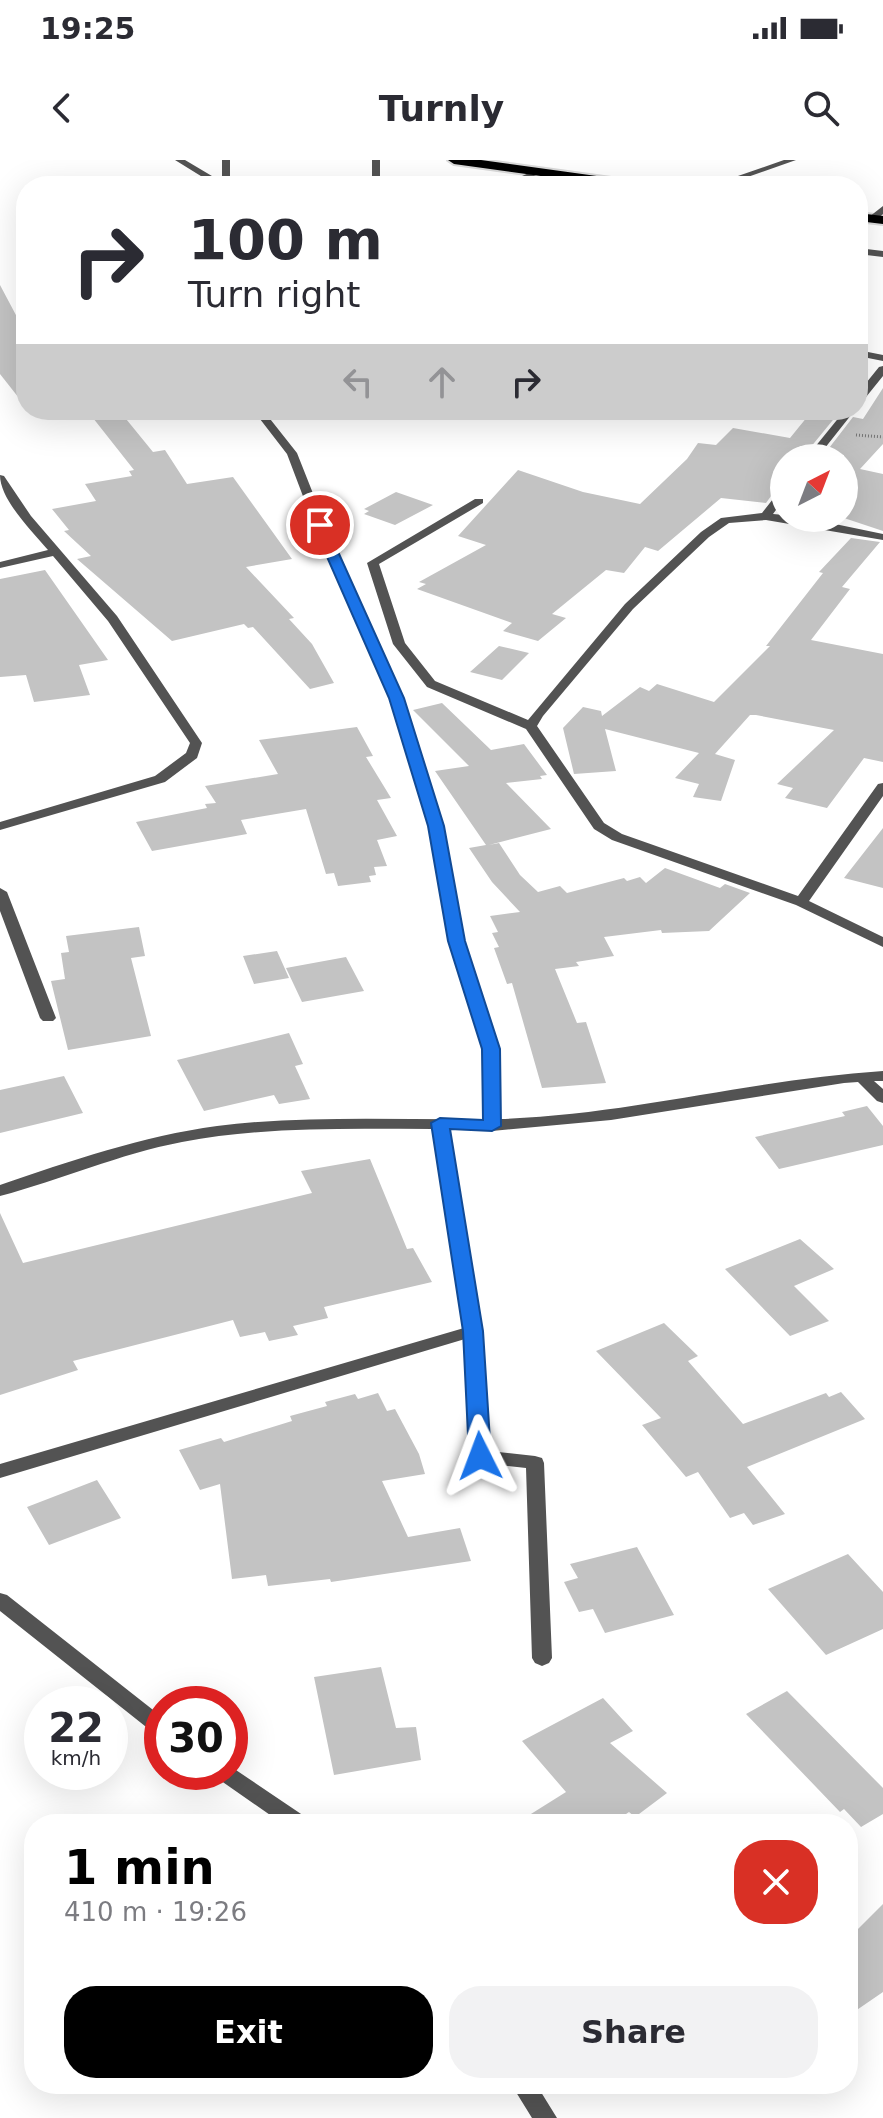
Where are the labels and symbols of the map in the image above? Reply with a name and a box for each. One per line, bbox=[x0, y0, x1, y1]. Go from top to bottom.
north arrow bbox=[770, 444, 858, 532]
pin bbox=[286, 491, 354, 559]
position arrow bbox=[438, 1414, 522, 1498]
speed limit sign: 30 bbox=[144, 1686, 248, 1790]

